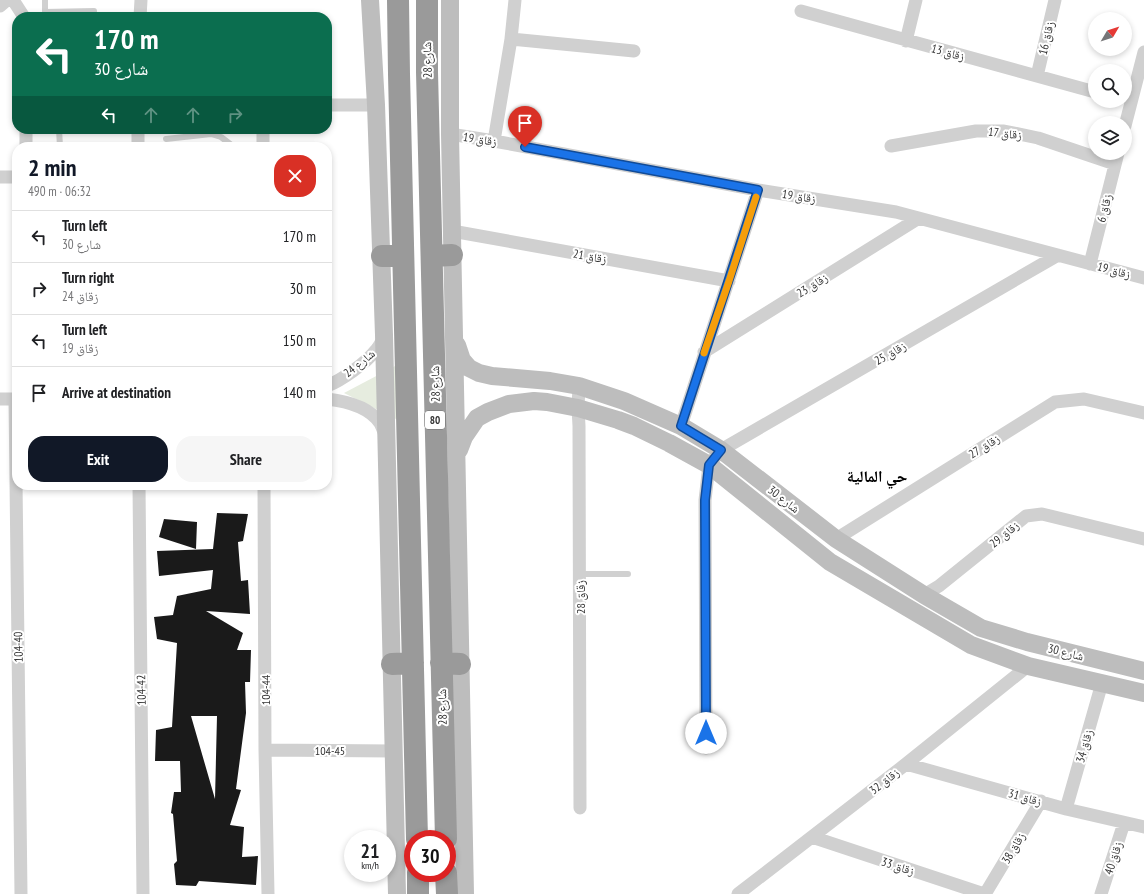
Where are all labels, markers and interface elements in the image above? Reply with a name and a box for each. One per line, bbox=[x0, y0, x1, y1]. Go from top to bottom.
north arrow bbox=[1088, 12, 1132, 56]
map controls bbox=[1088, 12, 1132, 160]
street label: زقاق 16 bbox=[1035, 19, 1057, 56]
text: 170 m bbox=[94, 20, 158, 57]
icon: left bbox=[28, 28, 80, 80]
street label: زقاق 13 bbox=[930, 40, 967, 64]
street label: شارع 28 bbox=[419, 42, 436, 78]
text: شارع 30 bbox=[94, 57, 148, 80]
button: search bbox=[1088, 64, 1132, 108]
icon: left bbox=[98, 104, 120, 126]
icon: ahead bbox=[140, 104, 162, 126]
icon: ahead bbox=[182, 104, 204, 126]
icon: right bbox=[224, 104, 246, 126]
pin bbox=[508, 106, 542, 147]
icon: arrive bbox=[514, 112, 536, 134]
button: layers bbox=[1088, 116, 1132, 160]
street label: زقاق 17 bbox=[987, 123, 1023, 143]
street label: زقاق 19 bbox=[462, 129, 498, 149]
text: 2 min bbox=[28, 152, 76, 183]
button: close bbox=[274, 155, 316, 197]
text: 490 m · 06:32 bbox=[28, 183, 91, 200]
street label: زقاق 19 bbox=[781, 186, 817, 206]
street label: زقاق 6 bbox=[1093, 192, 1115, 224]
text: Turn left bbox=[62, 216, 107, 235]
icon: left bbox=[28, 226, 50, 248]
text: 170 m bbox=[283, 227, 316, 246]
text: شارع 30 bbox=[62, 236, 101, 253]
street label: زقاق 21 bbox=[572, 246, 608, 266]
street label: زقاق 19 bbox=[1096, 258, 1133, 282]
text: Turn right bbox=[62, 268, 114, 287]
street label: زقاق 23 bbox=[794, 269, 831, 300]
icon: right bbox=[28, 278, 50, 300]
text: 30 m bbox=[290, 279, 316, 298]
text: زقاق 24 bbox=[62, 288, 99, 305]
text: Turn left bbox=[62, 320, 107, 339]
icon: left bbox=[28, 330, 50, 352]
text: 150 m bbox=[283, 331, 316, 350]
street label: زقاق 25 bbox=[872, 338, 909, 368]
text: زقاق 19 bbox=[62, 340, 99, 357]
street label: شارع 24 bbox=[340, 346, 378, 381]
street label: شارع 28 bbox=[427, 366, 444, 402]
icon: arrive bbox=[28, 382, 50, 404]
text: Arrive at destination bbox=[62, 383, 171, 402]
text: 140 m bbox=[283, 383, 316, 402]
road number: 80 bbox=[425, 411, 445, 429]
street label: زقاق 27 bbox=[966, 430, 1003, 461]
button: Exit bbox=[28, 436, 168, 482]
button: Share bbox=[176, 436, 316, 482]
district label: حي المالية bbox=[847, 466, 907, 489]
street label: شارع 30 bbox=[765, 482, 803, 517]
street label: زقاق 29 bbox=[986, 517, 1022, 550]
street label: زقاق 28 bbox=[573, 580, 588, 614]
street label: 104-40 bbox=[10, 632, 26, 662]
street label: شارع 30 bbox=[1046, 640, 1085, 665]
street label: 104-44 bbox=[258, 674, 273, 705]
street label: 104-42 bbox=[133, 675, 149, 705]
street label: شارع 28 bbox=[434, 689, 451, 725]
position arrow bbox=[685, 712, 727, 754]
street label: زقاق 34 bbox=[1072, 727, 1096, 764]
street label: 104-45 bbox=[315, 743, 345, 758]
street label: زقاق 32 bbox=[866, 764, 902, 797]
street label: زقاق 31 bbox=[1007, 785, 1044, 809]
street label: زقاق 38 bbox=[998, 829, 1028, 866]
speed limit sign: 30 bbox=[404, 830, 456, 882]
text: 21 bbox=[360, 838, 380, 864]
street label: زقاق 40 bbox=[1101, 839, 1125, 876]
street label: زقاق 33 bbox=[880, 854, 917, 878]
text: km/h bbox=[361, 859, 379, 872]

